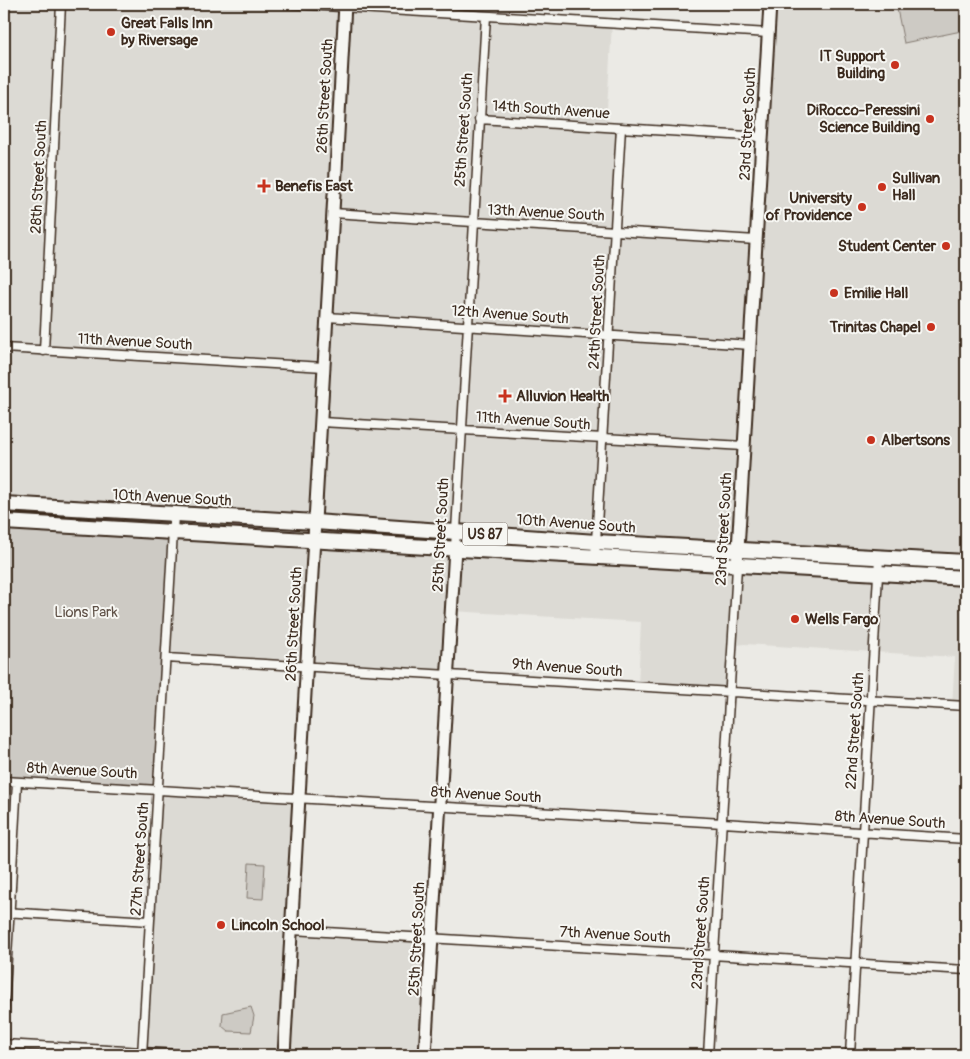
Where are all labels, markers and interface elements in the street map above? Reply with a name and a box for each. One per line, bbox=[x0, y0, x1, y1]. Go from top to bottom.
place label: Great Falls Inn by Riversage bbox=[121, 14, 213, 50]
marker: Great Falls Inn by Riversage bbox=[105, 26, 117, 38]
street label: 26th Street South bbox=[313, 38, 337, 154]
place label: IT Support Building bbox=[819, 47, 886, 83]
marker: IT Support Building bbox=[889, 59, 901, 71]
street label: 23rd Street South bbox=[736, 67, 760, 181]
street label: 25th Street South bbox=[451, 72, 477, 188]
street label: 14th South Avenue bbox=[492, 96, 611, 124]
place label: DiRocco-Peressini Science Building bbox=[807, 101, 920, 137]
marker: DiRocco-Peressini Science Building bbox=[924, 113, 936, 125]
street label: 28th Street South bbox=[27, 120, 51, 234]
place label: Sullivan Hall bbox=[892, 169, 941, 205]
place label: Benefis East bbox=[275, 177, 354, 196]
marker: Benefis East bbox=[257, 179, 271, 193]
marker: Sullivan Hall bbox=[876, 181, 888, 193]
place label: University of Providence bbox=[765, 189, 853, 225]
street label: 13th Avenue South bbox=[487, 200, 605, 226]
marker: University of Providence bbox=[856, 201, 868, 213]
place label: Student Center bbox=[838, 237, 937, 256]
marker: Student Center bbox=[940, 240, 952, 252]
street label: 24th Street South bbox=[585, 254, 609, 370]
place label: Emilie Hall bbox=[844, 284, 908, 303]
marker: Emilie Hall bbox=[828, 287, 840, 299]
street label: 12th Avenue South bbox=[451, 301, 569, 329]
place label: Trinitas Chapel bbox=[829, 318, 921, 337]
marker: Trinitas Chapel bbox=[925, 321, 937, 333]
street label: 11th Avenue South bbox=[77, 330, 193, 354]
place label: Alluvion Health bbox=[516, 387, 609, 406]
marker: Alluvion Health bbox=[498, 389, 512, 403]
street label: 11th Avenue South bbox=[475, 408, 591, 434]
place label: Albertsons bbox=[881, 431, 950, 450]
marker: Albertsons bbox=[865, 434, 877, 446]
street label: 23rd Street South bbox=[712, 472, 736, 586]
street label: 25th Street South bbox=[429, 477, 453, 593]
street label: 10th Avenue South bbox=[112, 485, 232, 511]
street label: 10th Avenue South bbox=[516, 510, 636, 538]
road number: US 87 bbox=[462, 522, 508, 546]
street label: 26th Street South bbox=[282, 566, 306, 682]
park label: Lions Park bbox=[54, 603, 118, 622]
place label: Wells Fargo bbox=[805, 610, 878, 629]
marker: Wells Fargo bbox=[789, 613, 801, 625]
street label: 9th Avenue South bbox=[511, 655, 623, 681]
street label: 22nd Street South bbox=[841, 672, 869, 790]
street label: 8th Avenue South bbox=[26, 759, 138, 783]
street label: 8th Avenue South bbox=[430, 783, 542, 807]
street label: 27th Street South bbox=[127, 801, 153, 917]
street label: 8th Avenue South bbox=[834, 807, 946, 833]
street label: 23rd Street South bbox=[688, 876, 714, 990]
street label: 25th Street South bbox=[405, 881, 429, 997]
place label: Lincoln School bbox=[231, 916, 325, 935]
marker: Lincoln School bbox=[215, 919, 227, 931]
street label: 7th Avenue South bbox=[559, 923, 671, 947]

